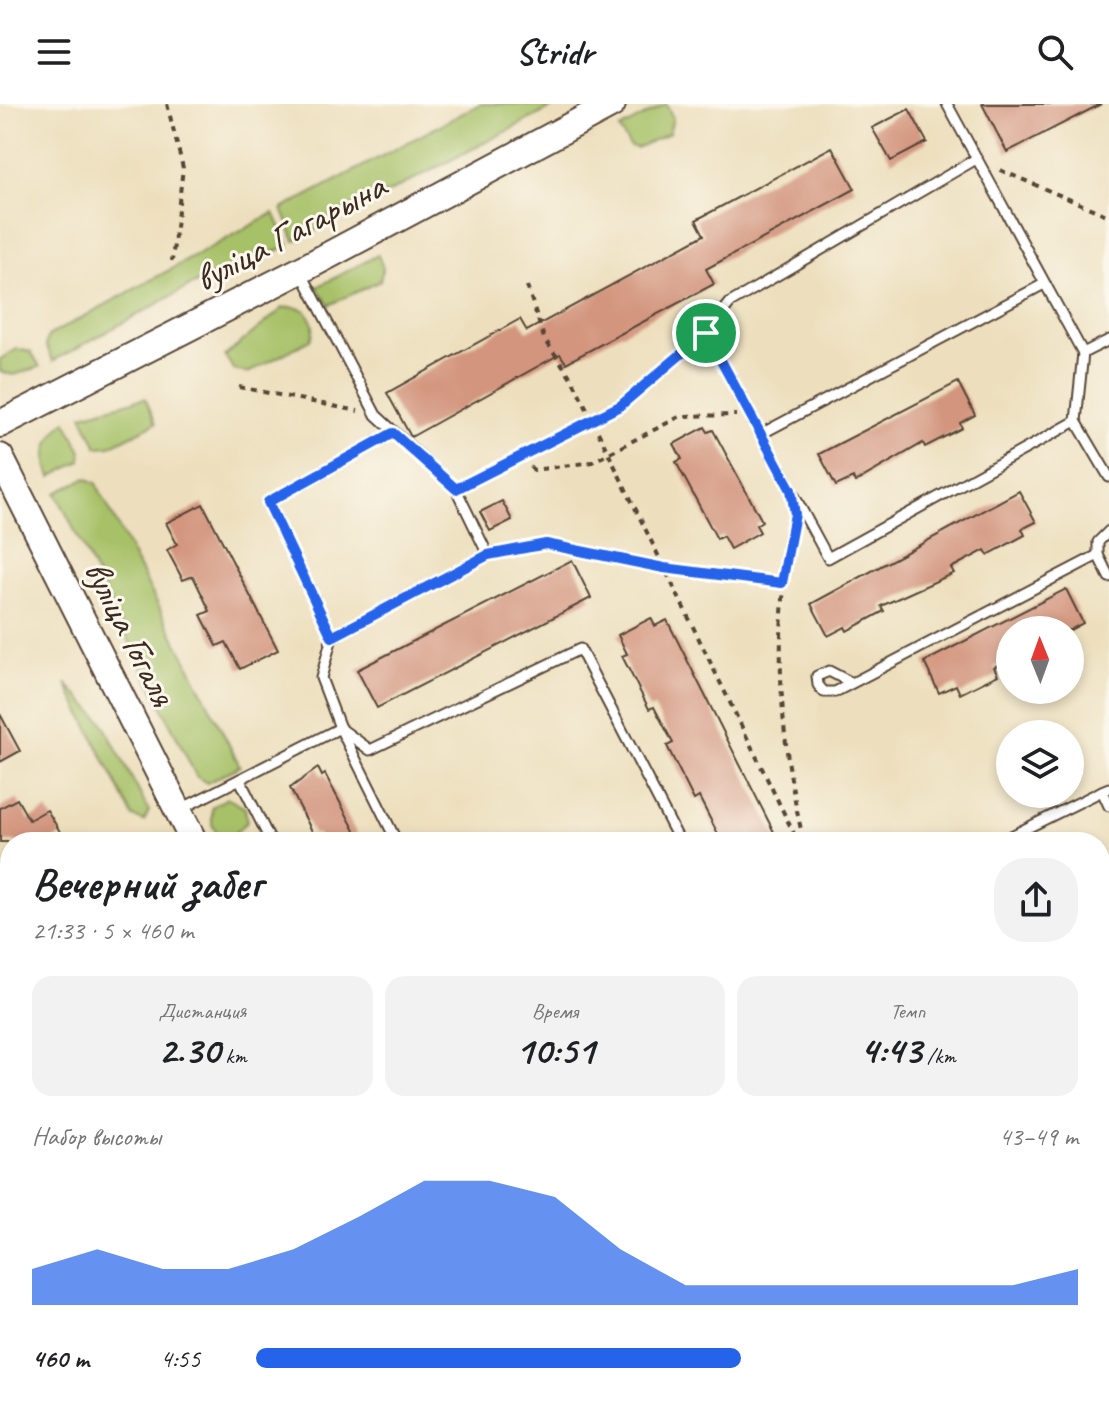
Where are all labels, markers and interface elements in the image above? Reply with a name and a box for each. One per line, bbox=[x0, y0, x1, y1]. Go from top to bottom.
text: Stridr bbox=[516, 29, 593, 75]
icon: menu bbox=[32, 30, 76, 74]
icon: search bbox=[1033, 30, 1077, 74]
street label: вуліца Гагарына bbox=[186, 161, 396, 302]
pin bbox=[672, 299, 740, 367]
icon: arrive bbox=[684, 311, 728, 355]
street label: вуліца Гогаля bbox=[73, 552, 187, 715]
north arrow bbox=[996, 616, 1084, 704]
map controls bbox=[996, 616, 1084, 808]
button: layers bbox=[996, 720, 1084, 808]
text: Вечерний забег bbox=[32, 856, 262, 911]
button: share bbox=[994, 858, 1078, 942]
text: 21:33 · 5 × 460 m bbox=[32, 914, 193, 947]
text: Дистанция bbox=[158, 997, 246, 1025]
text: Время bbox=[532, 997, 578, 1025]
text: Темп bbox=[890, 997, 925, 1025]
text: 2.30 bbox=[158, 1025, 220, 1075]
text: 10:51 bbox=[515, 1025, 595, 1075]
text: 4:43 bbox=[860, 1025, 922, 1075]
text: km bbox=[220, 1042, 247, 1070]
text: /km bbox=[922, 1042, 956, 1070]
text: Набор высоты bbox=[32, 1120, 161, 1153]
text: 43–49 m bbox=[999, 1120, 1078, 1153]
text: 460 m bbox=[32, 1342, 89, 1375]
text: 4:55 bbox=[160, 1342, 200, 1375]

